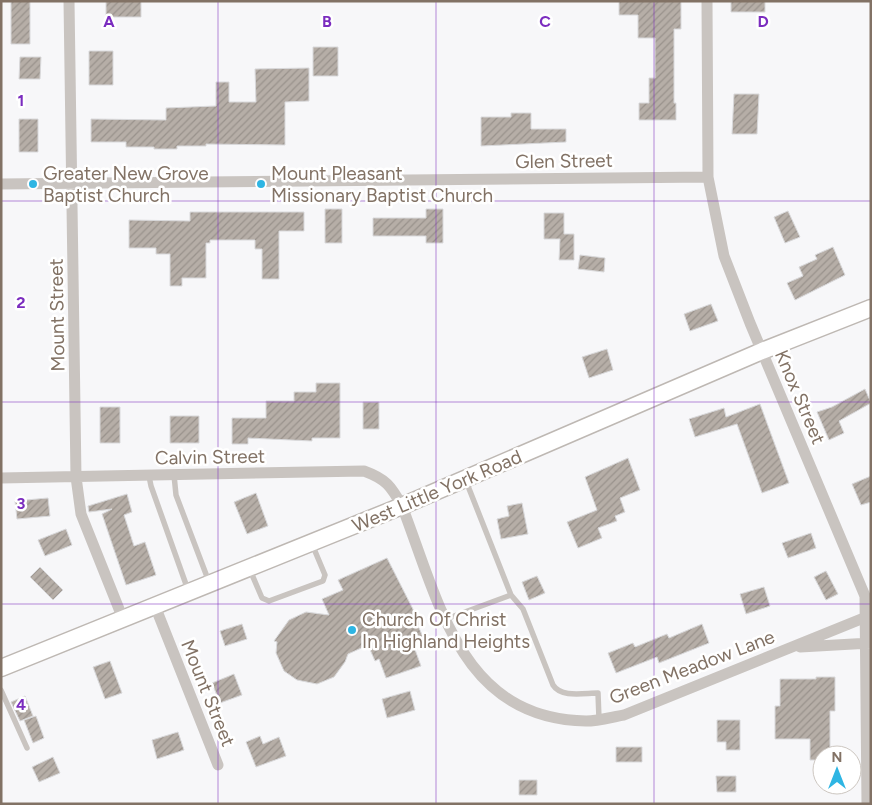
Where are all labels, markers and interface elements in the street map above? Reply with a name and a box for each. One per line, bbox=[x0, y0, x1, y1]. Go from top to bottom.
text: A bbox=[103, 12, 115, 31]
text: B bbox=[322, 12, 332, 31]
text: C bbox=[539, 12, 551, 31]
text: D bbox=[757, 12, 769, 31]
text: 1 bbox=[18, 91, 24, 110]
street label: Glen Street bbox=[515, 149, 613, 173]
place label: Greater New Grove Baptist Church bbox=[43, 162, 209, 207]
place label: Mount Pleasant Missionary Baptist Church bbox=[271, 162, 493, 207]
marker: Greater New Grove Baptist Church bbox=[27, 178, 39, 190]
marker: Mount Pleasant Missionary Baptist Church bbox=[255, 178, 267, 190]
street label: Mount Street bbox=[45, 258, 69, 372]
text: 2 bbox=[16, 293, 26, 312]
street label: Knox Street bbox=[770, 346, 830, 448]
street label: Calvin Street bbox=[155, 445, 265, 469]
street label: West Little York Road bbox=[349, 445, 525, 537]
text: 3 bbox=[17, 494, 26, 513]
place label: Church Of Christ In Highland Heights bbox=[362, 608, 530, 653]
marker: Church Of Christ In Highland Heights bbox=[346, 624, 358, 636]
street label: Green Meadow Lane bbox=[606, 625, 778, 709]
street label: Mount Street bbox=[176, 636, 240, 750]
text: 4 bbox=[16, 695, 26, 714]
north arrow bbox=[812, 745, 862, 795]
text: N bbox=[832, 749, 842, 766]

